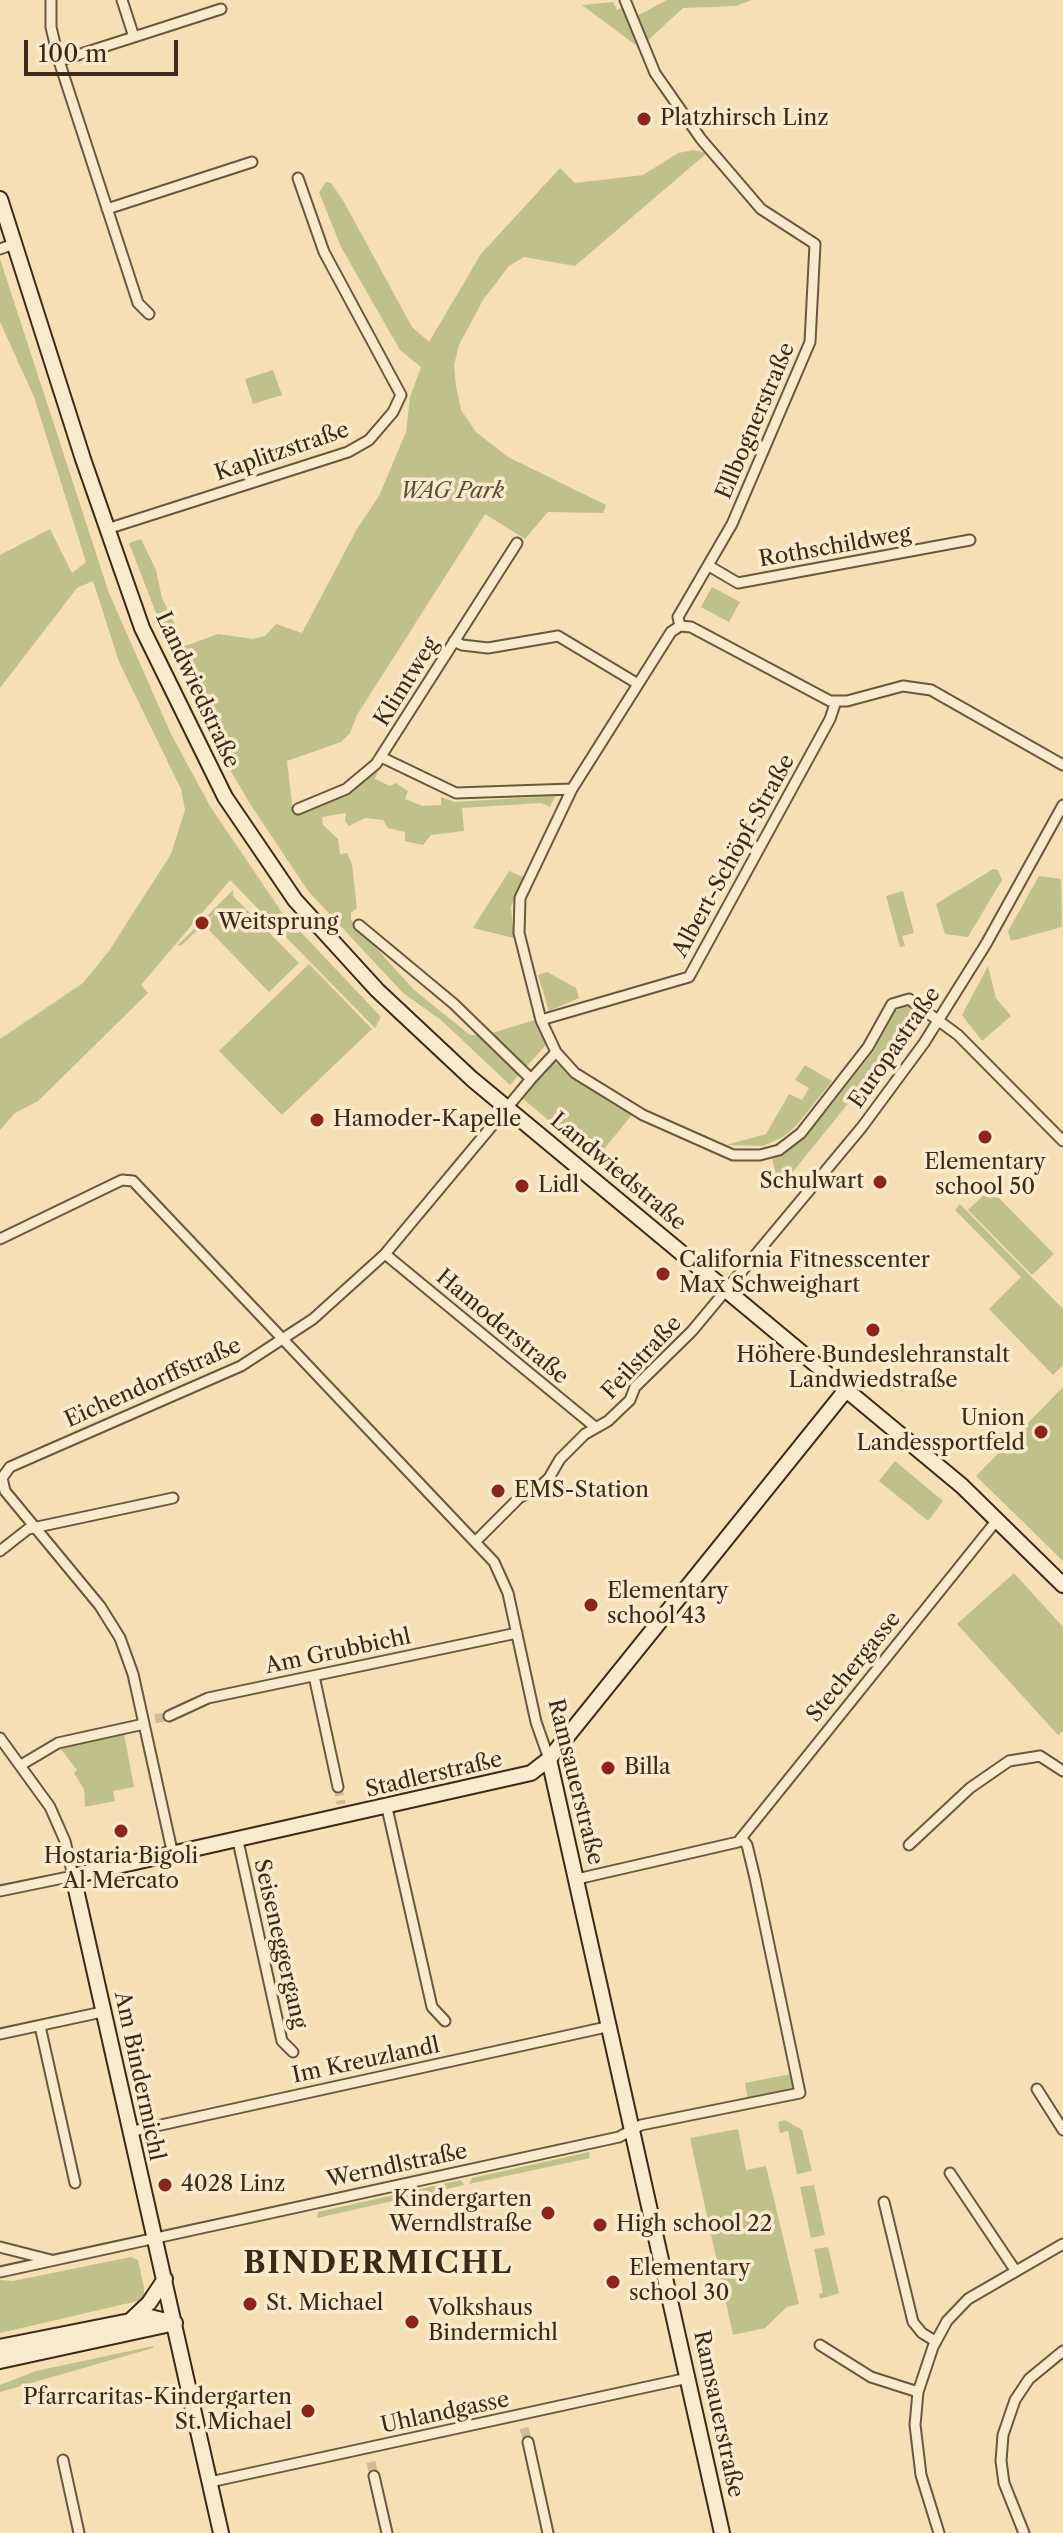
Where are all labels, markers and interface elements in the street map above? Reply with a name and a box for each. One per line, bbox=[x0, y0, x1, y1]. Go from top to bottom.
scale bar bbox=[28, 24, 182, 74]
text: 100 m bbox=[38, 39, 107, 68]
place label: Platzhirsch Linz bbox=[660, 106, 829, 132]
marker: Platzhirsch Linz bbox=[635, 110, 653, 128]
street label: Ellbognerstraße bbox=[711, 339, 801, 503]
street label: Kaplitzstraße bbox=[211, 417, 353, 487]
park label: WAG Park bbox=[400, 479, 504, 505]
street label: Rothschildweg bbox=[757, 521, 913, 573]
street label: Landwiedstraße bbox=[149, 608, 245, 772]
street label: Klimtweg bbox=[369, 633, 445, 731]
street label: Albert-Schöpf-Straße bbox=[667, 750, 801, 962]
place label: Weitsprung bbox=[218, 910, 338, 936]
marker: Weitsprung bbox=[193, 914, 211, 932]
street label: Europastraße bbox=[843, 982, 947, 1114]
place label: Hamoder-Kapelle bbox=[333, 1107, 521, 1133]
street label: Landwiedstraße bbox=[545, 1108, 691, 1236]
marker: Hamoder-Kapelle bbox=[308, 1111, 326, 1129]
marker: Elementary school 50 bbox=[976, 1128, 994, 1146]
place label: Elementary school 50 bbox=[924, 1150, 1046, 1202]
place label: Schulwart bbox=[759, 1169, 864, 1195]
place label: Lidl bbox=[538, 1173, 579, 1199]
marker: Schulwart bbox=[871, 1173, 889, 1191]
marker: Lidl bbox=[513, 1177, 531, 1195]
place label: California Fitnesscenter Max Schweighart bbox=[679, 1248, 930, 1300]
street label: Hamoderstraße bbox=[430, 1264, 574, 1390]
marker: California Fitnesscenter Max Schweighart bbox=[654, 1265, 672, 1283]
street label: Feilstraße bbox=[597, 1311, 687, 1405]
marker: Höhere Bundeslehranstalt Landwiedstraße bbox=[864, 1321, 882, 1339]
street label: Eichendorffstraße bbox=[61, 1332, 245, 1434]
place label: Höhere Bundeslehranstalt Landwiedstraße bbox=[736, 1343, 1010, 1394]
place label: Union Landessportfeld bbox=[856, 1406, 1025, 1458]
marker: Union Landessportfeld bbox=[1032, 1423, 1050, 1441]
place label: EMS-Station bbox=[514, 1478, 649, 1504]
marker: EMS-Station bbox=[489, 1482, 507, 1500]
place label: Elementary school 43 bbox=[607, 1579, 728, 1630]
marker: Elementary school 43 bbox=[582, 1596, 600, 1614]
street label: Stechergasse bbox=[801, 1606, 907, 1728]
street label: Am Grubbichl bbox=[263, 1624, 413, 1680]
street label: Ramsauerstraße bbox=[542, 1696, 608, 1868]
street label: Stadlerstraße bbox=[363, 1746, 505, 1804]
place label: Billa bbox=[624, 1755, 671, 1781]
marker: Billa bbox=[599, 1759, 617, 1777]
marker: Hostaria Bigoli Al Mercato bbox=[112, 1822, 130, 1840]
place label: Hostaria Bigoli Al Mercato bbox=[44, 1844, 198, 1896]
street label: Seiseneggergang bbox=[248, 1857, 312, 2031]
street label: Am Bindermichl bbox=[108, 1989, 170, 2163]
street label: Im Kreuzlandl bbox=[290, 2033, 442, 2089]
street label: Werndlstraße bbox=[324, 2138, 470, 2194]
place label: 4028 Linz bbox=[181, 2172, 285, 2198]
marker: 4028 Linz bbox=[156, 2176, 174, 2194]
place label: Kindergarten Werndlstraße bbox=[389, 2187, 532, 2238]
marker: Kindergarten Werndlstraße bbox=[539, 2204, 557, 2222]
place label: High school 22 bbox=[616, 2212, 772, 2238]
marker: High school 22 bbox=[591, 2216, 609, 2234]
district label: BINDERMICHL bbox=[243, 2246, 513, 2282]
place label: Elementary school 30 bbox=[629, 2256, 750, 2308]
marker: Elementary school 30 bbox=[604, 2273, 622, 2291]
place label: St. Michael bbox=[266, 2291, 383, 2317]
marker: St. Michael bbox=[241, 2295, 259, 2313]
place label: Volkshaus Bindermichl bbox=[428, 2296, 558, 2348]
marker: Volkshaus Bindermichl bbox=[403, 2313, 421, 2331]
street label: Ramsauerstraße bbox=[687, 2328, 749, 2500]
place label: Pfarrcaritas-Kindergarten St. Michael bbox=[23, 2385, 292, 2436]
street label: Uhlandgasse bbox=[378, 2387, 512, 2439]
marker: Pfarrcaritas-Kindergarten St. Michael bbox=[299, 2402, 317, 2420]

